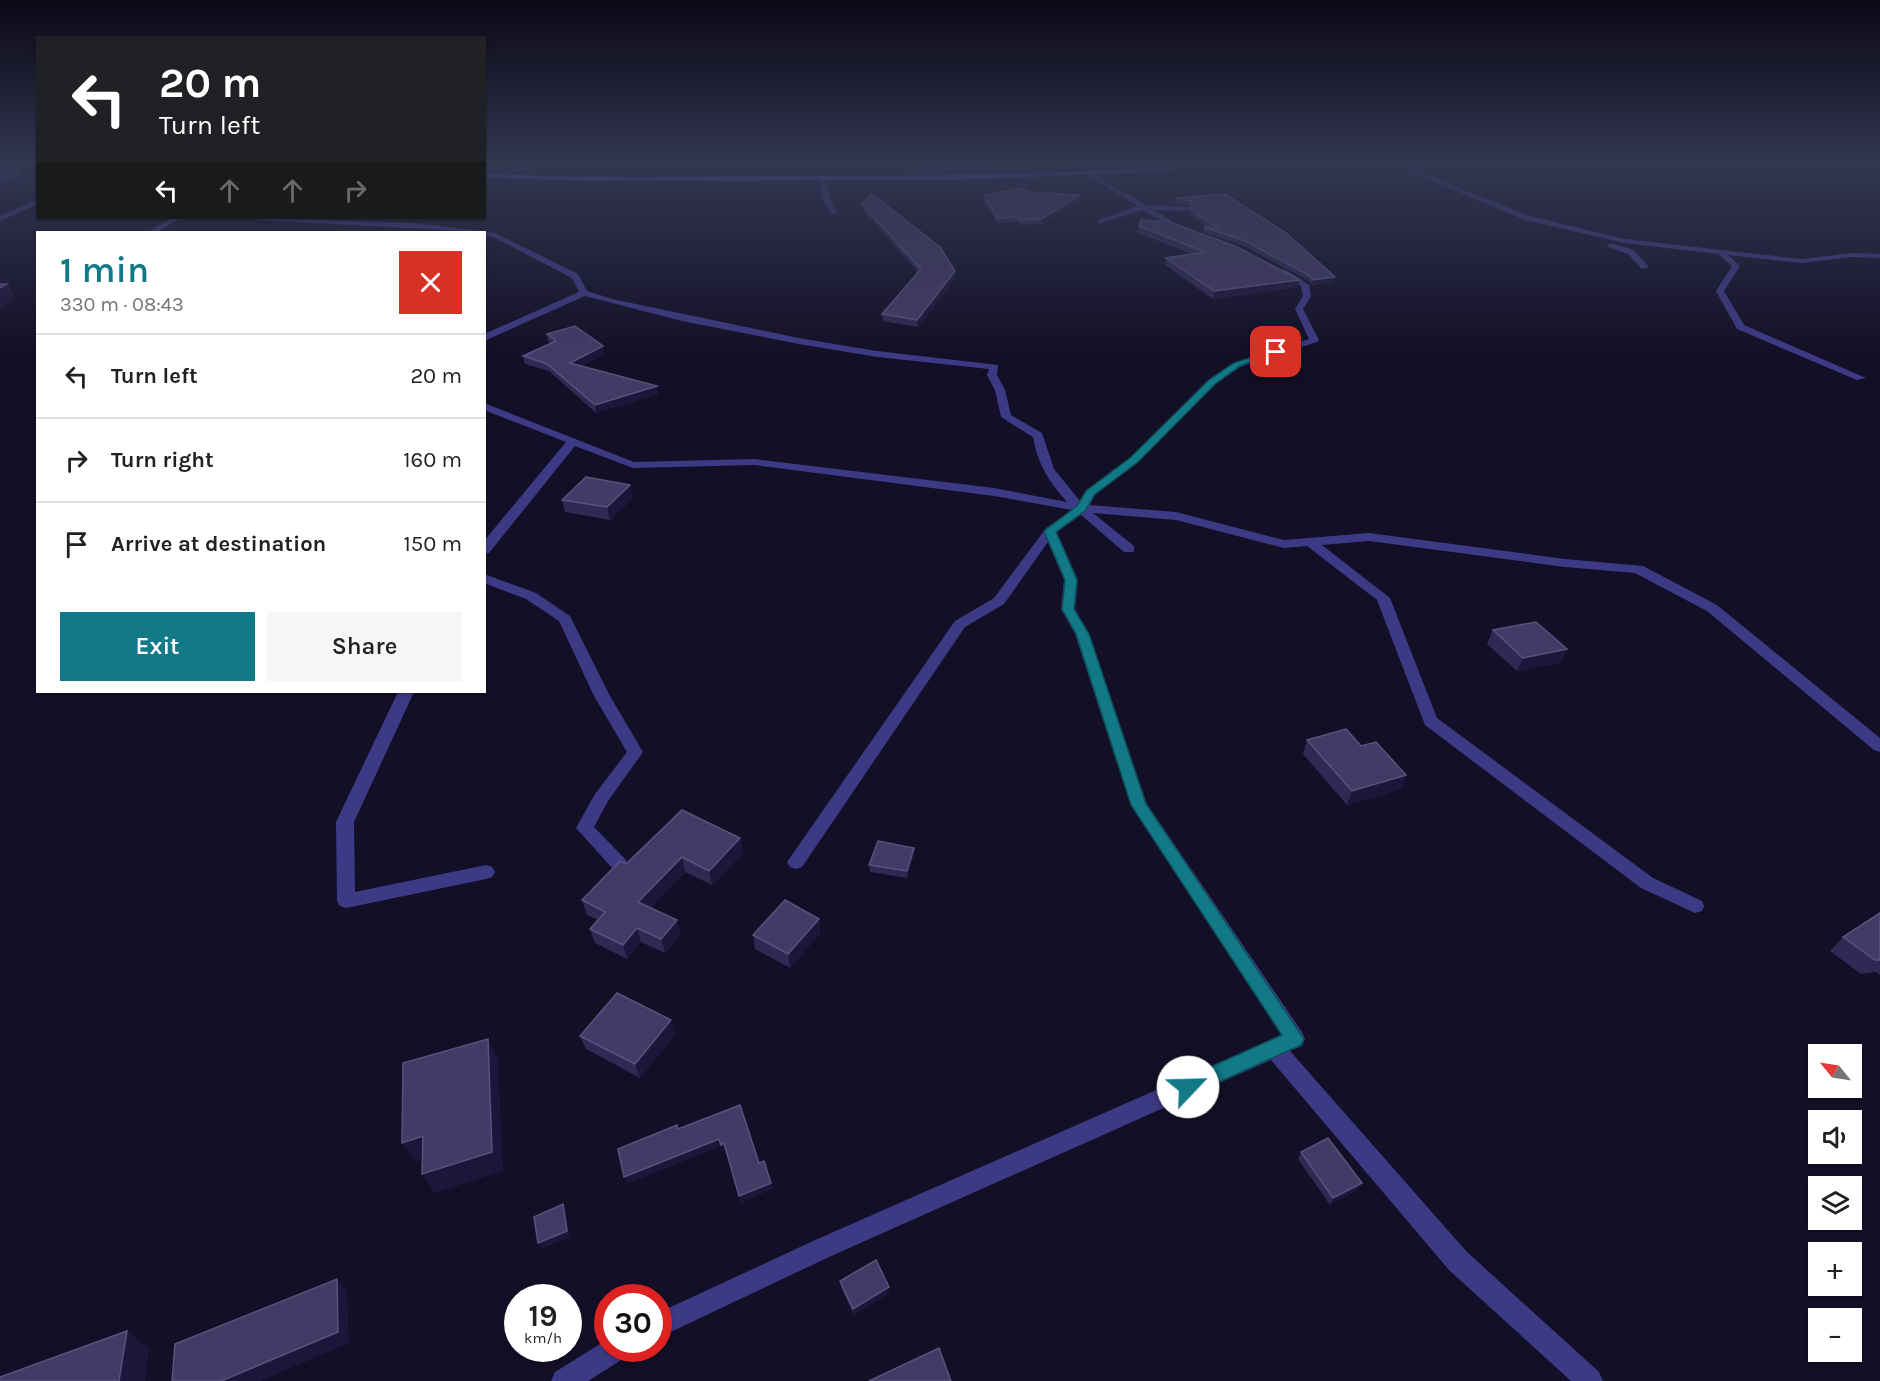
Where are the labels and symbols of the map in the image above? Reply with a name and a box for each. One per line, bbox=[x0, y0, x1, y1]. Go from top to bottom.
pin bbox=[1250, 326, 1301, 377]
north arrow bbox=[1808, 1044, 1862, 1098]
position arrow bbox=[1156, 1055, 1220, 1119]
speed limit sign: 30 bbox=[594, 1284, 672, 1362]

